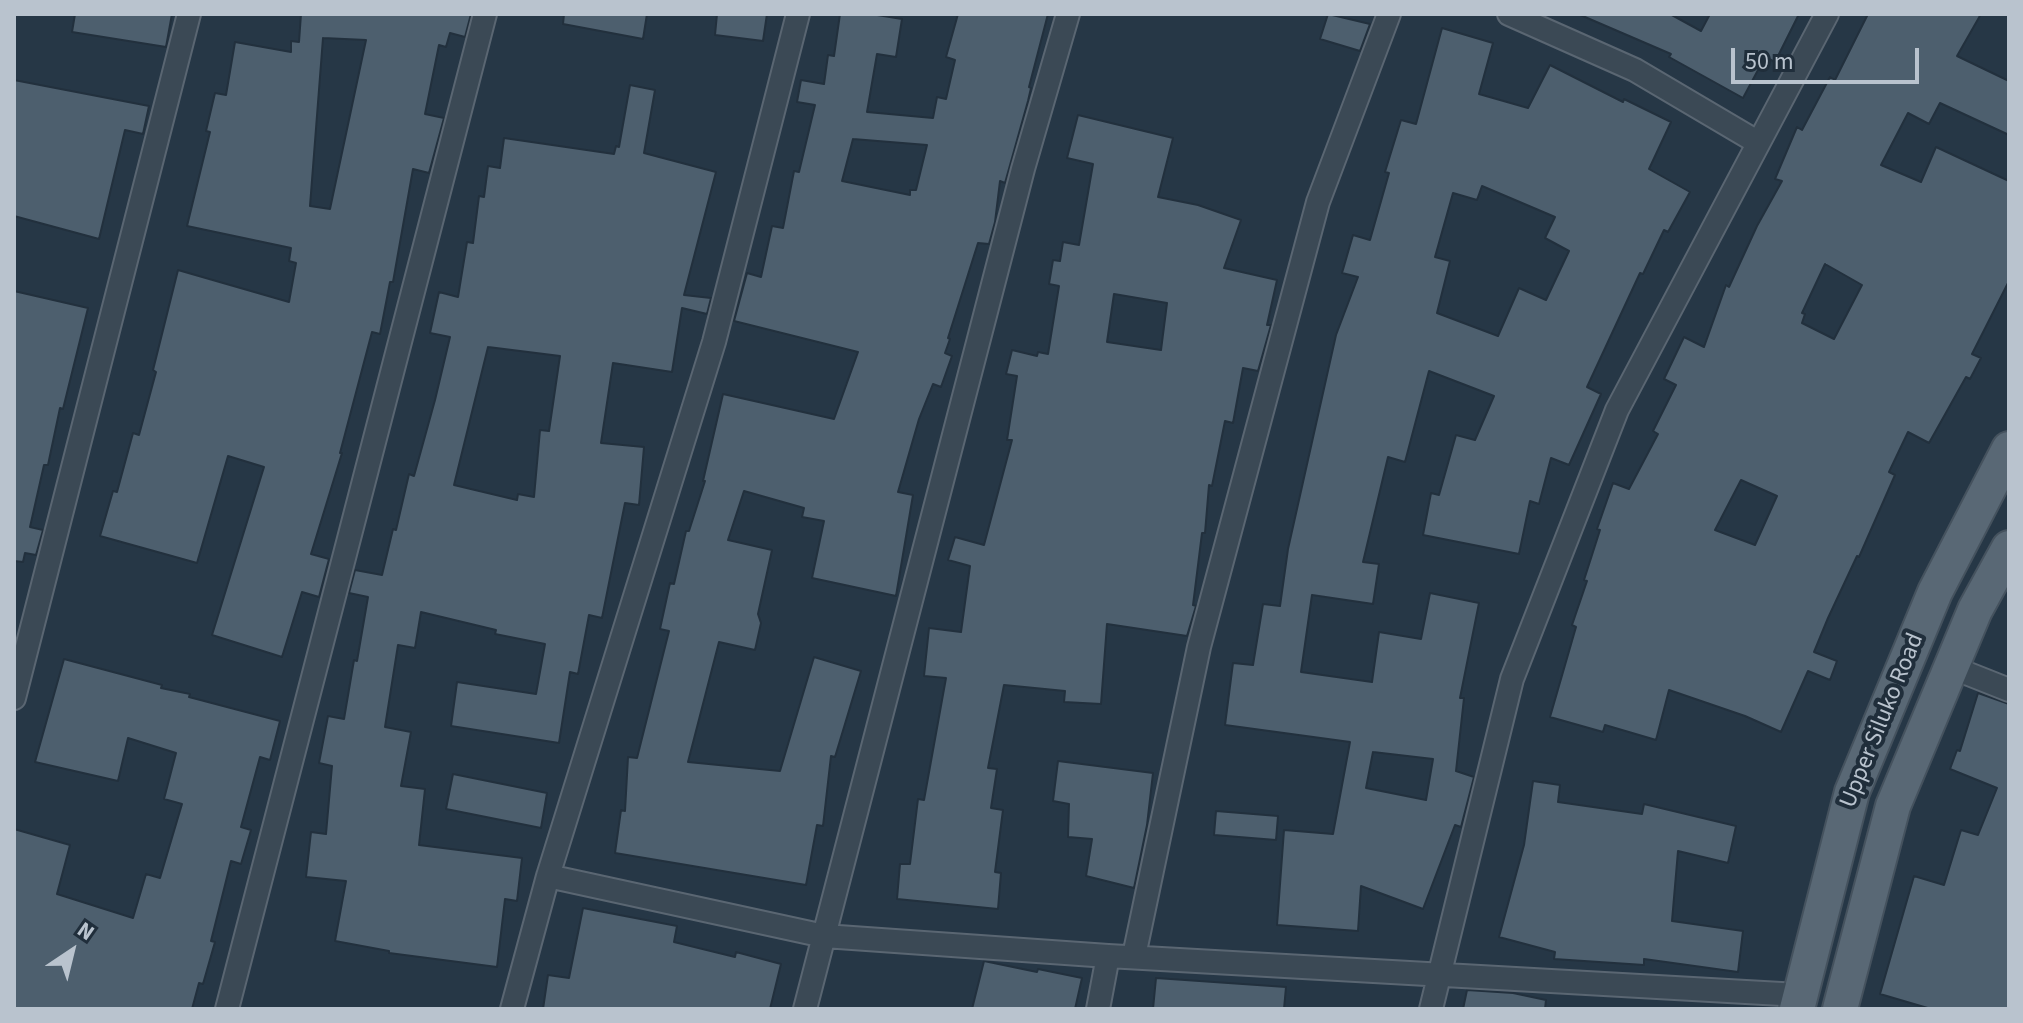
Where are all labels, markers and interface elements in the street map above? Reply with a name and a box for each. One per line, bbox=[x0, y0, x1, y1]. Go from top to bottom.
scale bar bbox=[1735, 32, 1923, 82]
text: 50 m bbox=[1745, 44, 1794, 79]
street label: Upper Siluko Road bbox=[1835, 629, 1931, 813]
north arrow bbox=[32, 911, 112, 991]
text: N bbox=[71, 914, 101, 949]

